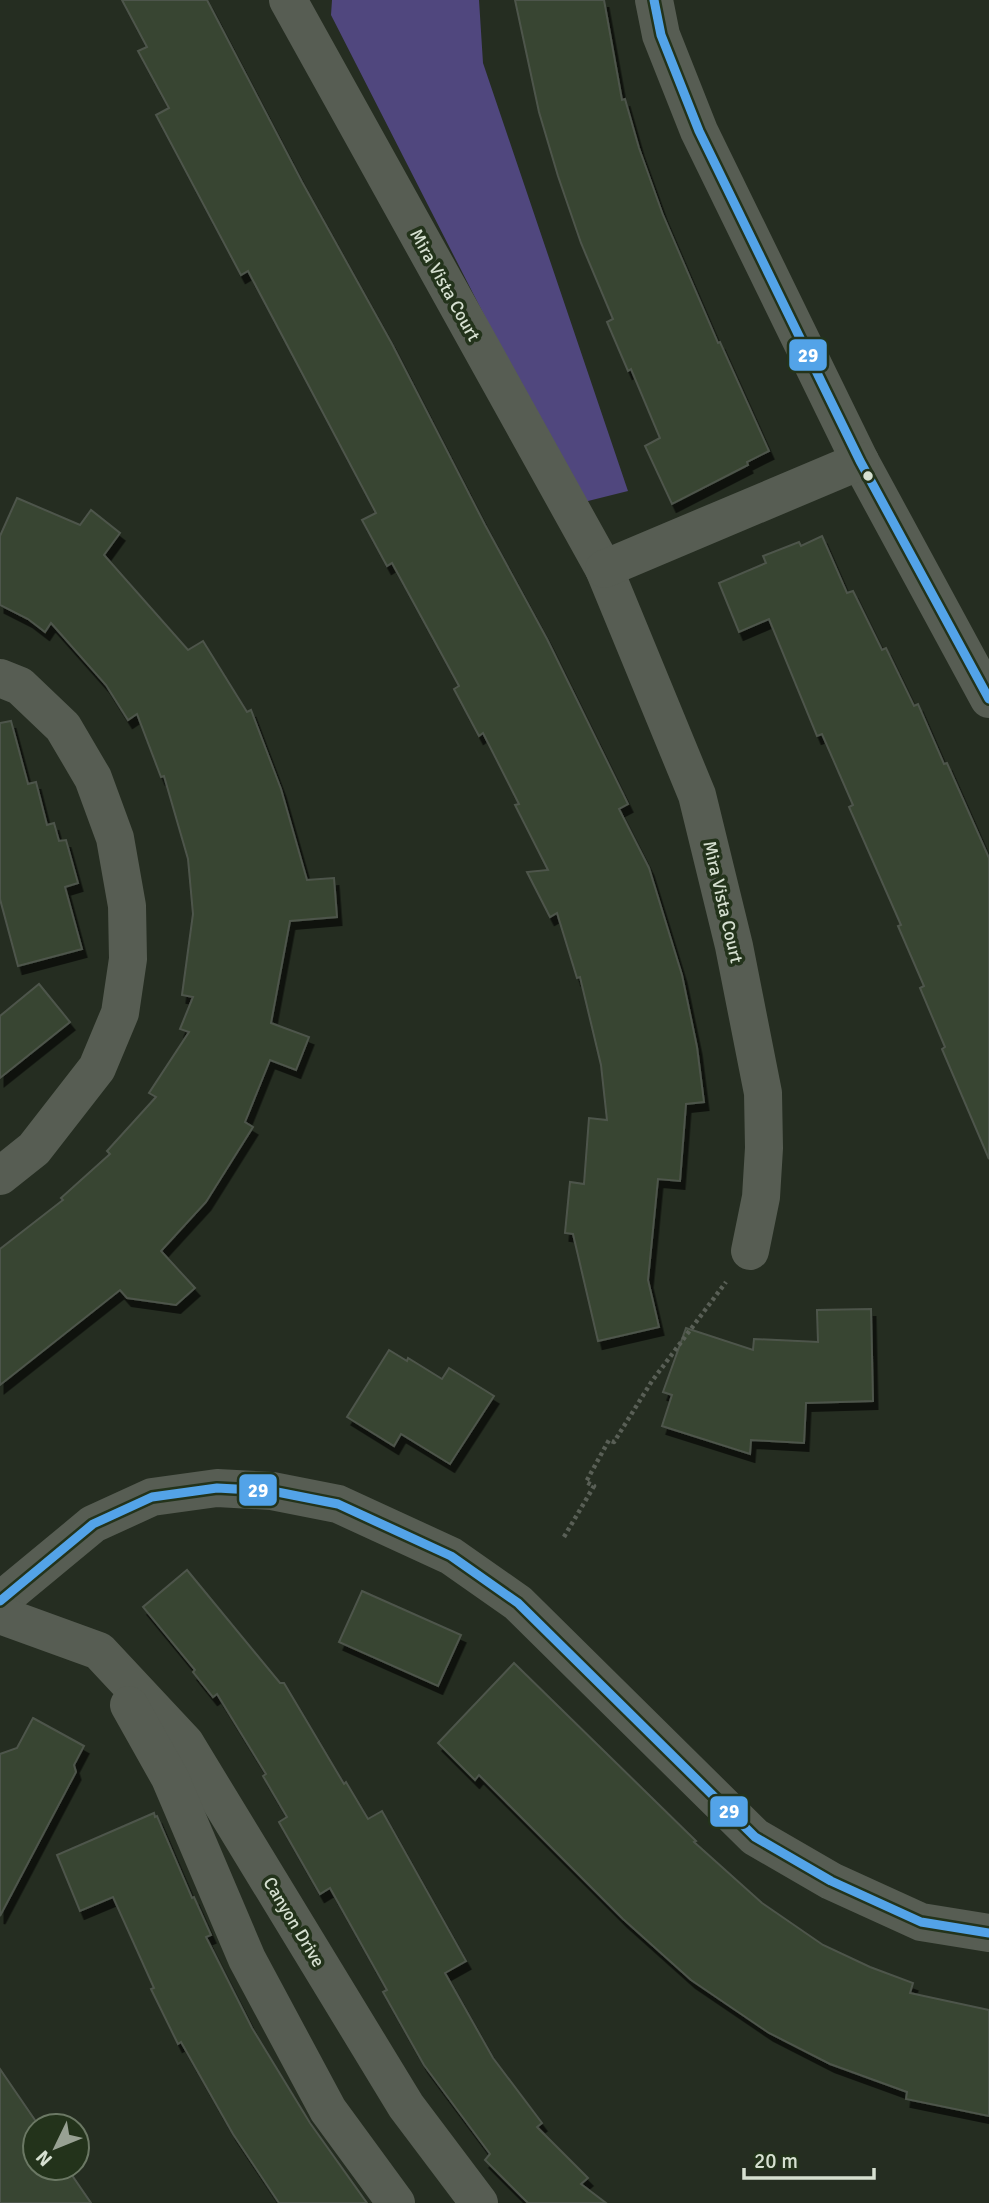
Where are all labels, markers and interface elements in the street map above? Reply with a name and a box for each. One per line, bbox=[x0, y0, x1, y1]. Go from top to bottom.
street label: Mira Vista Court bbox=[405, 225, 485, 345]
line badge: 29 bbox=[788, 338, 828, 372]
text: 29 bbox=[798, 344, 818, 368]
unlabelled marker bbox=[861, 469, 875, 483]
street label: Mira Vista Court bbox=[698, 839, 748, 965]
line badge: 29 bbox=[238, 1473, 278, 1507]
text: 29 bbox=[248, 1479, 268, 1503]
line badge: 29 bbox=[709, 1795, 749, 1828]
text: 29 bbox=[719, 1800, 739, 1824]
street label: Canyon Drive bbox=[259, 1873, 329, 1971]
north arrow bbox=[21, 2112, 91, 2182]
scale bar bbox=[744, 2136, 874, 2180]
text: N bbox=[31, 2145, 58, 2171]
text: 20 m bbox=[754, 2148, 798, 2174]

